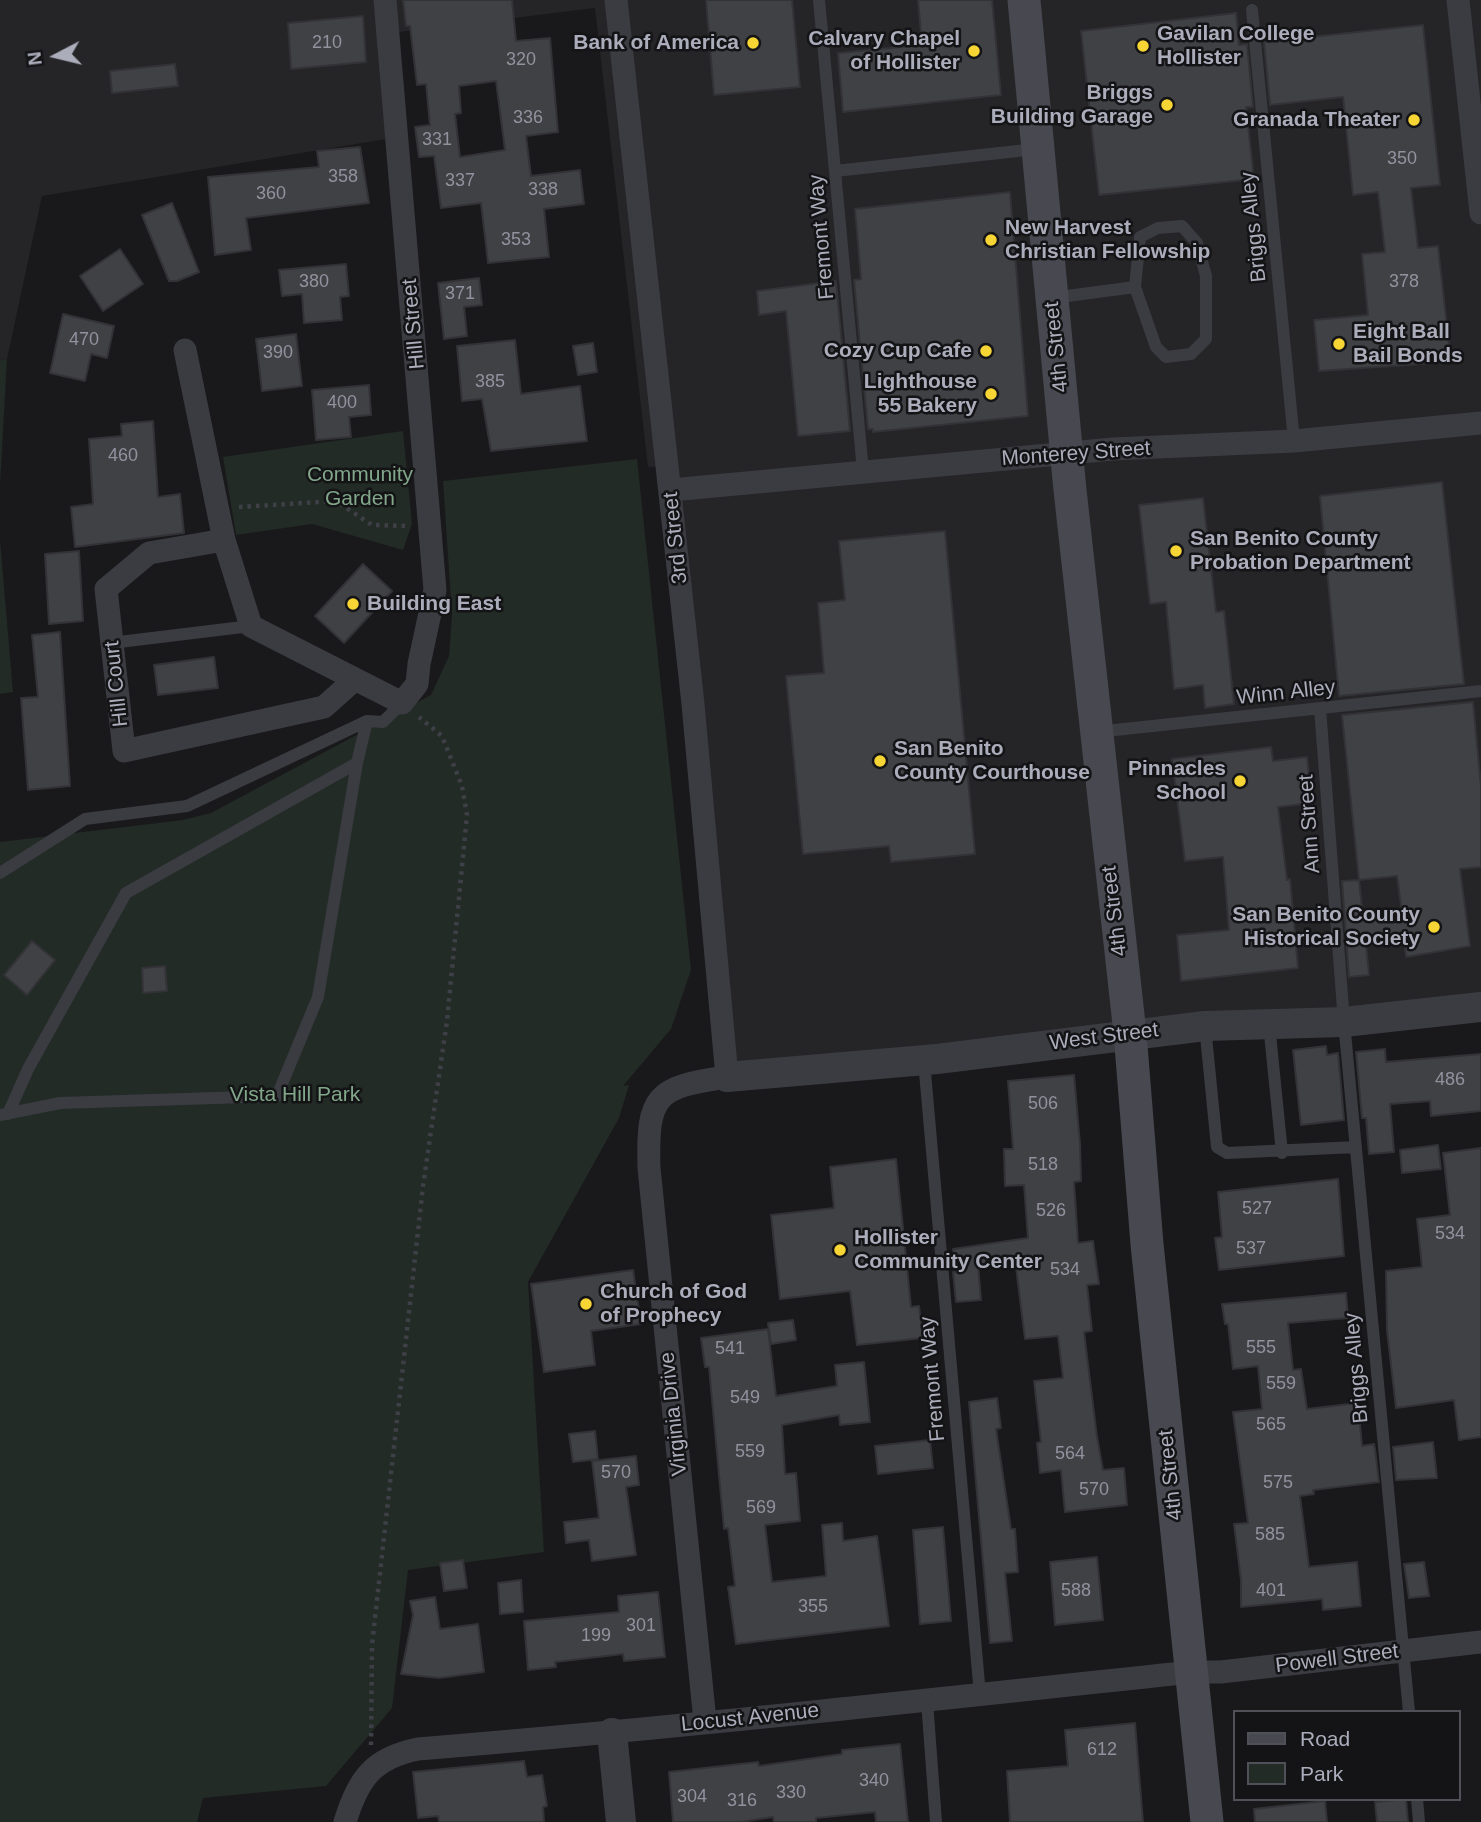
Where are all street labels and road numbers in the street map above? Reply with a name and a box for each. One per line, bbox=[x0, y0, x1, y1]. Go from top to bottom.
street label: Briggs Alley bbox=[1236, 171, 1272, 283]
street label: Fremont Way bbox=[804, 174, 840, 300]
street label: Hill Street bbox=[397, 278, 431, 370]
street label: 4th Street bbox=[1040, 300, 1074, 394]
street label: Monterey Street bbox=[1001, 436, 1151, 472]
street label: 3rd Street bbox=[659, 491, 693, 585]
street label: Hill Court bbox=[100, 640, 134, 728]
street label: Winn Alley bbox=[1235, 675, 1337, 711]
street label: Ann Street bbox=[1294, 774, 1326, 874]
street label: 4th Street bbox=[1097, 864, 1133, 958]
street label: West Street bbox=[1048, 1018, 1160, 1056]
street label: Briggs Alley bbox=[1340, 1312, 1374, 1424]
street label: Fremont Way bbox=[915, 1316, 951, 1442]
street label: Virginia Drive bbox=[655, 1351, 693, 1477]
street label: 4th Street bbox=[1154, 1428, 1188, 1522]
street label: Powell Street bbox=[1274, 1639, 1400, 1679]
street label: Locust Avenue bbox=[680, 1698, 820, 1738]

